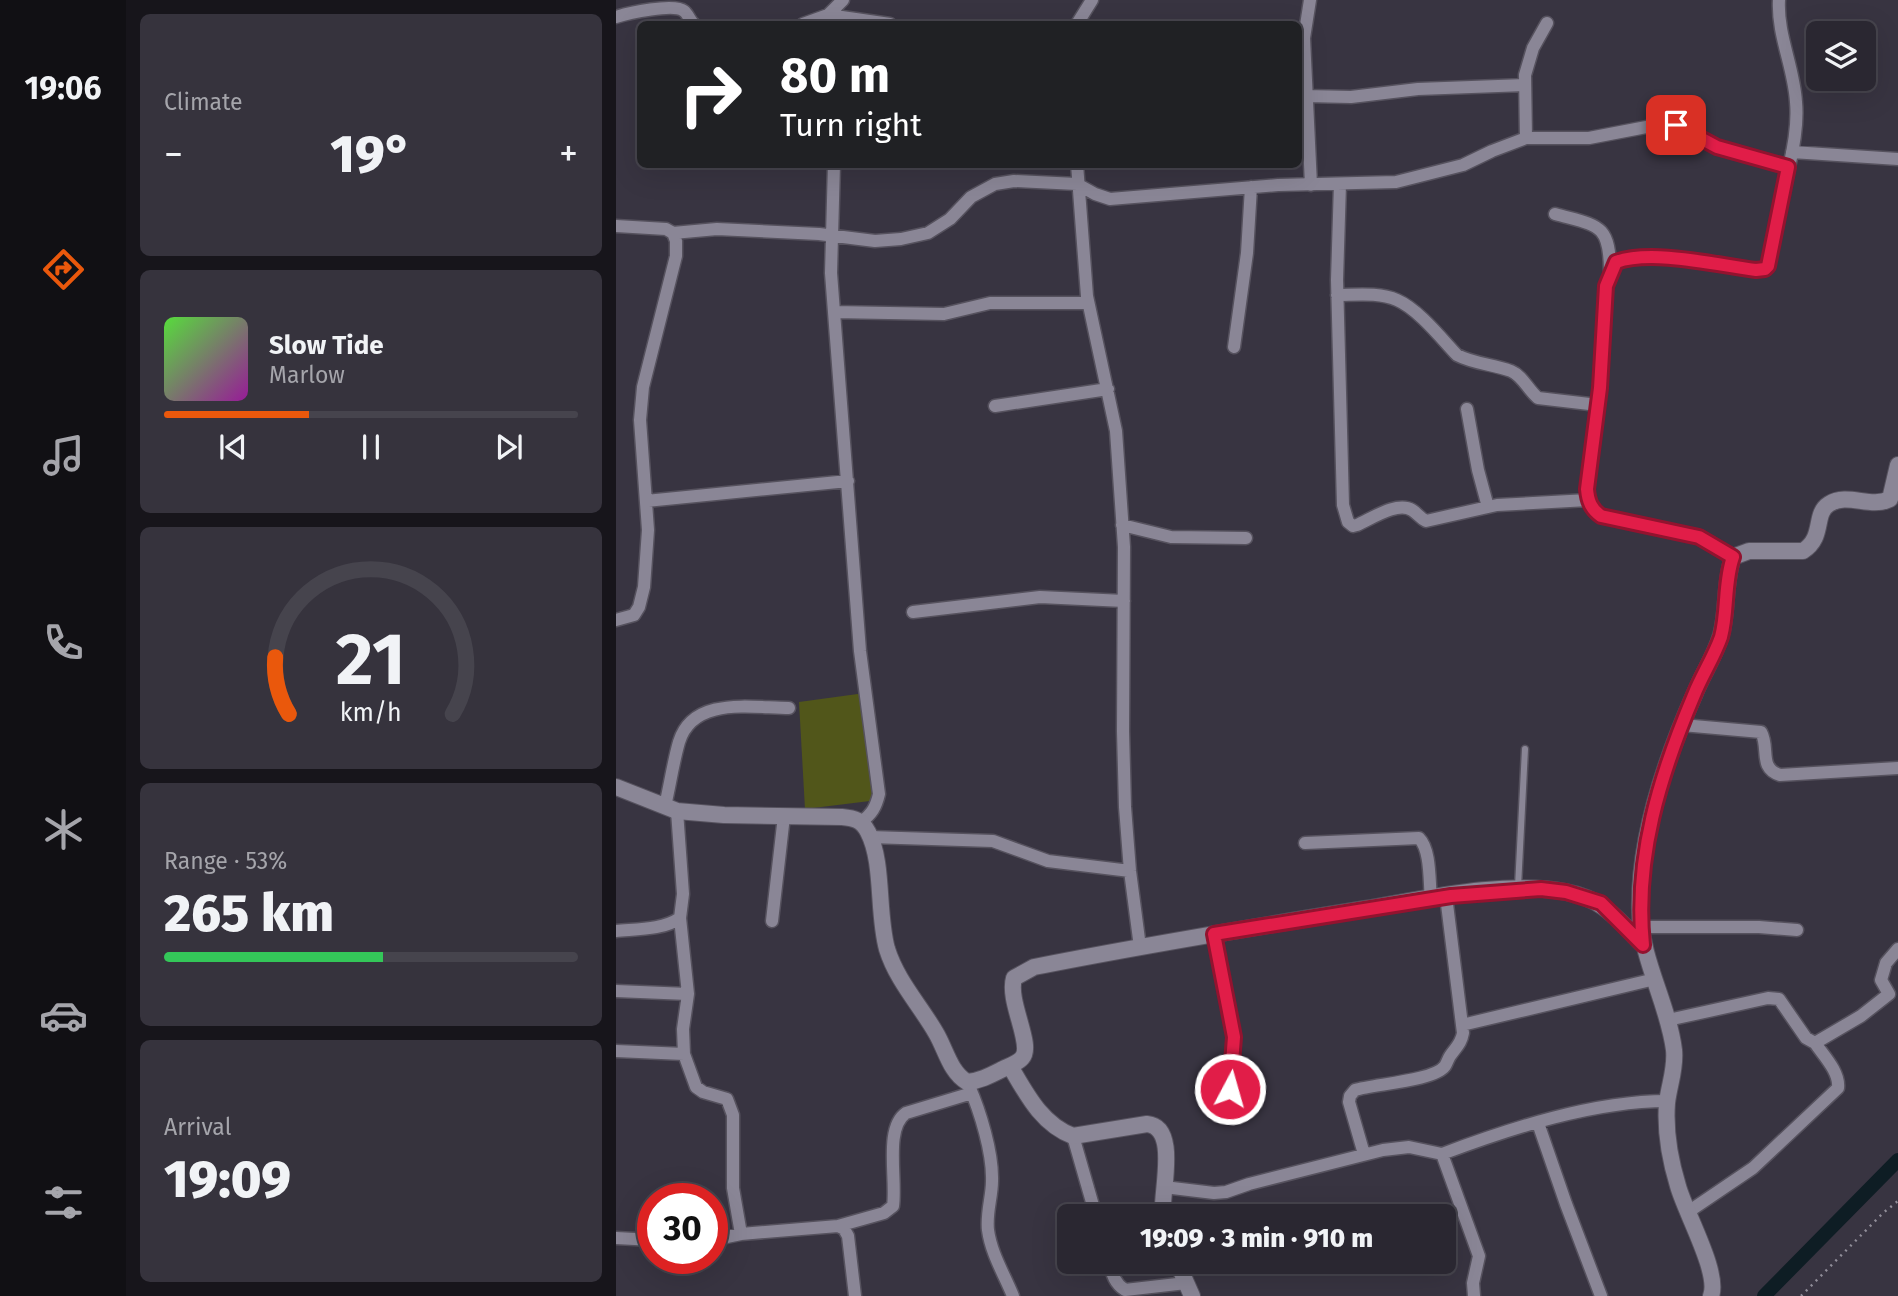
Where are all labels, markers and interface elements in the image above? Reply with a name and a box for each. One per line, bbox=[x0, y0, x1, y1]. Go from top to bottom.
map controls bbox=[1806, 21, 1876, 91]
button: layers bbox=[1806, 21, 1876, 91]
text: 80 m bbox=[780, 46, 890, 105]
icon: right bbox=[665, 49, 756, 140]
text: 19:06 bbox=[24, 69, 102, 107]
text: Climate bbox=[164, 88, 243, 116]
pin bbox=[1646, 95, 1706, 155]
text: Turn right bbox=[780, 106, 922, 144]
icon: arrive bbox=[1657, 106, 1695, 144]
text: 19° bbox=[330, 123, 412, 186]
text: − bbox=[164, 131, 183, 177]
text: + bbox=[559, 131, 578, 177]
icon: directions bbox=[39, 245, 88, 294]
text: Slow Tide bbox=[269, 330, 384, 361]
text: Marlow bbox=[269, 361, 345, 389]
icon: previous bbox=[214, 428, 252, 466]
icon: pause bbox=[352, 428, 390, 466]
icon: next bbox=[490, 428, 528, 466]
icon: music bbox=[39, 431, 88, 480]
text: 21 bbox=[336, 616, 406, 703]
icon: phone bbox=[39, 618, 88, 667]
text: km/h bbox=[340, 698, 402, 728]
icon: climate bbox=[39, 805, 88, 854]
text: Range · 53% bbox=[164, 847, 287, 875]
text: 265 km bbox=[164, 882, 334, 945]
icon: car bbox=[39, 991, 88, 1040]
position arrow bbox=[1193, 1052, 1267, 1126]
text: Arrival bbox=[164, 1113, 231, 1141]
text: 19:09 bbox=[164, 1148, 291, 1211]
icon: filters bbox=[39, 1178, 88, 1227]
speed limit sign: 30 bbox=[637, 1183, 728, 1274]
text: 19:09 · 3 min · 910 m bbox=[1140, 1223, 1373, 1254]

